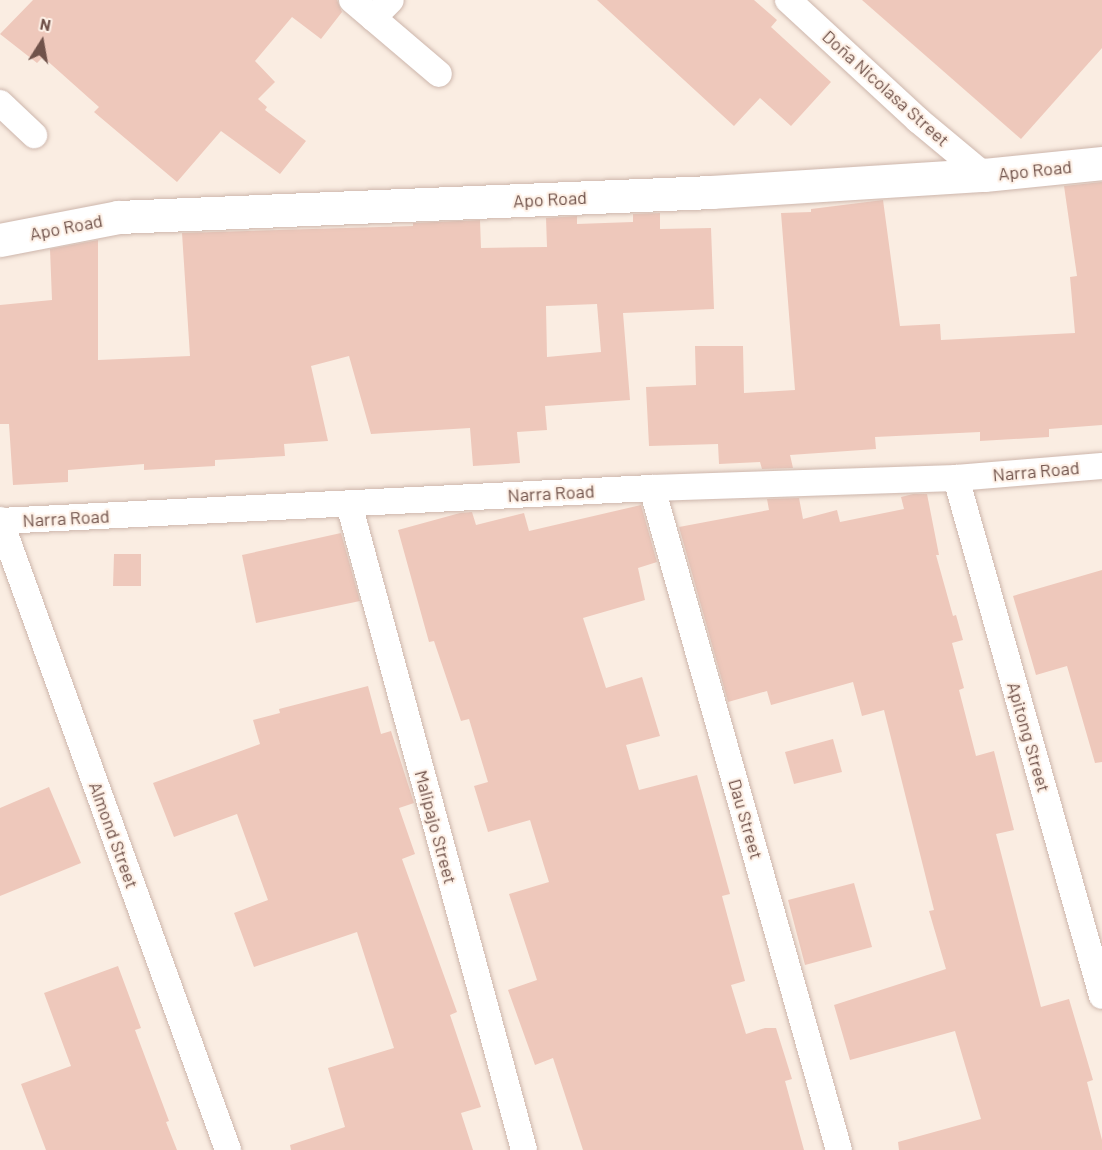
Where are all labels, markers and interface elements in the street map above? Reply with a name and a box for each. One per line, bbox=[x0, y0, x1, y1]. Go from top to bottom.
north arrow bbox=[12, 12, 72, 72]
text: N bbox=[38, 13, 53, 34]
street label: Doña Nicolasa Street bbox=[818, 25, 954, 151]
street label: Apo Road bbox=[997, 155, 1073, 185]
street label: Apo Road bbox=[513, 186, 587, 212]
street label: Apo Road bbox=[28, 209, 104, 245]
street label: Narra Road bbox=[992, 456, 1080, 486]
street label: Narra Road bbox=[507, 480, 595, 506]
street label: Narra Road bbox=[22, 505, 110, 531]
street label: Apitong Street bbox=[1003, 679, 1055, 795]
street label: Malipajo Street bbox=[410, 768, 462, 886]
street label: Dau Street bbox=[724, 776, 768, 862]
street label: Almond Street bbox=[85, 779, 143, 891]

